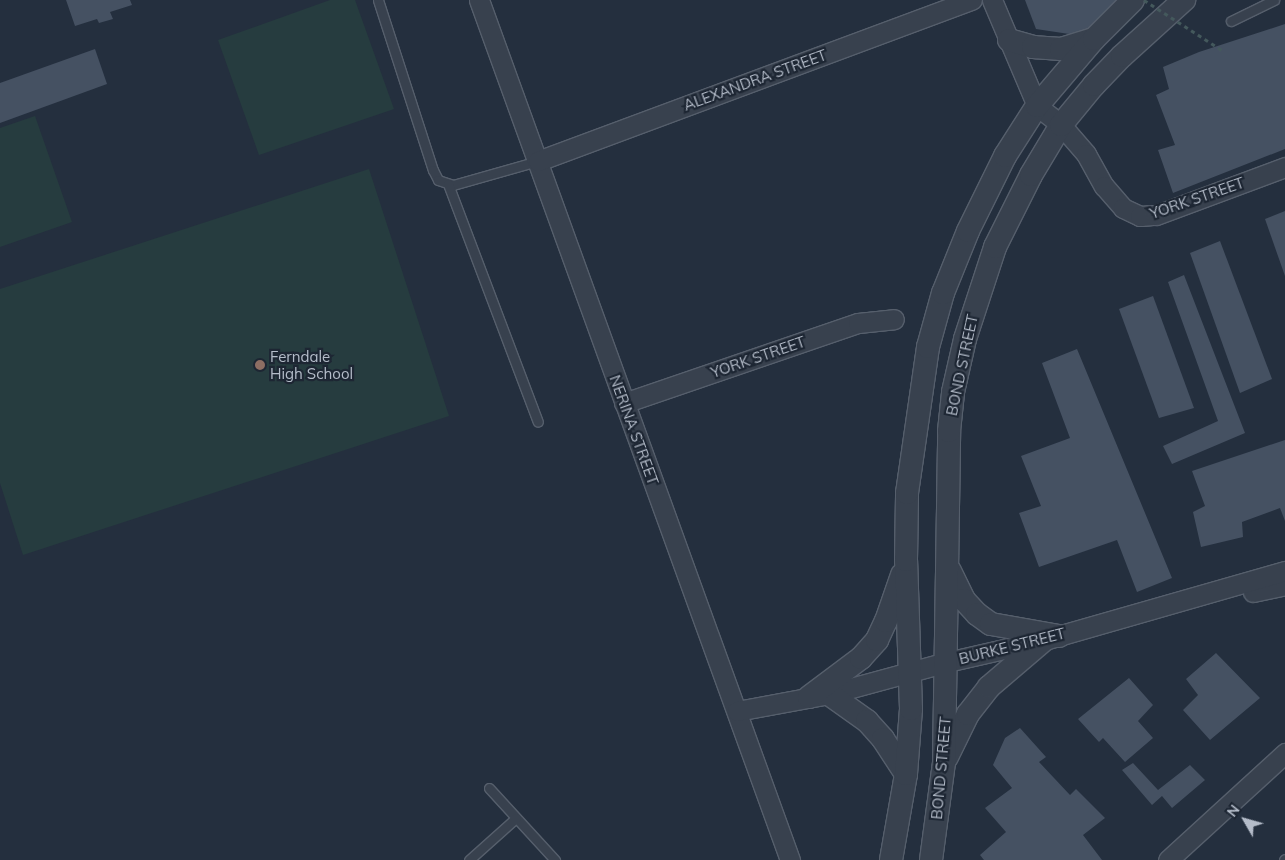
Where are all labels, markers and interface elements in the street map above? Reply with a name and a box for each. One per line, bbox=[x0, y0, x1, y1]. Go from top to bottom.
street label: ALEXANDRA STREET bbox=[681, 46, 829, 114]
street label: YORK STREET bbox=[1147, 173, 1247, 223]
street label: BOND STREET bbox=[942, 313, 982, 417]
street label: YORK STREET bbox=[708, 332, 808, 382]
place label: Ferndale High School bbox=[270, 347, 353, 382]
marker: Ferndale High School bbox=[254, 359, 266, 371]
street label: NERINA STREET bbox=[606, 373, 662, 487]
street label: BURKE STREET bbox=[957, 624, 1067, 668]
street label: BOND STREET bbox=[928, 716, 954, 820]
north arrow bbox=[1220, 795, 1270, 845]
text: N bbox=[1223, 801, 1244, 820]

